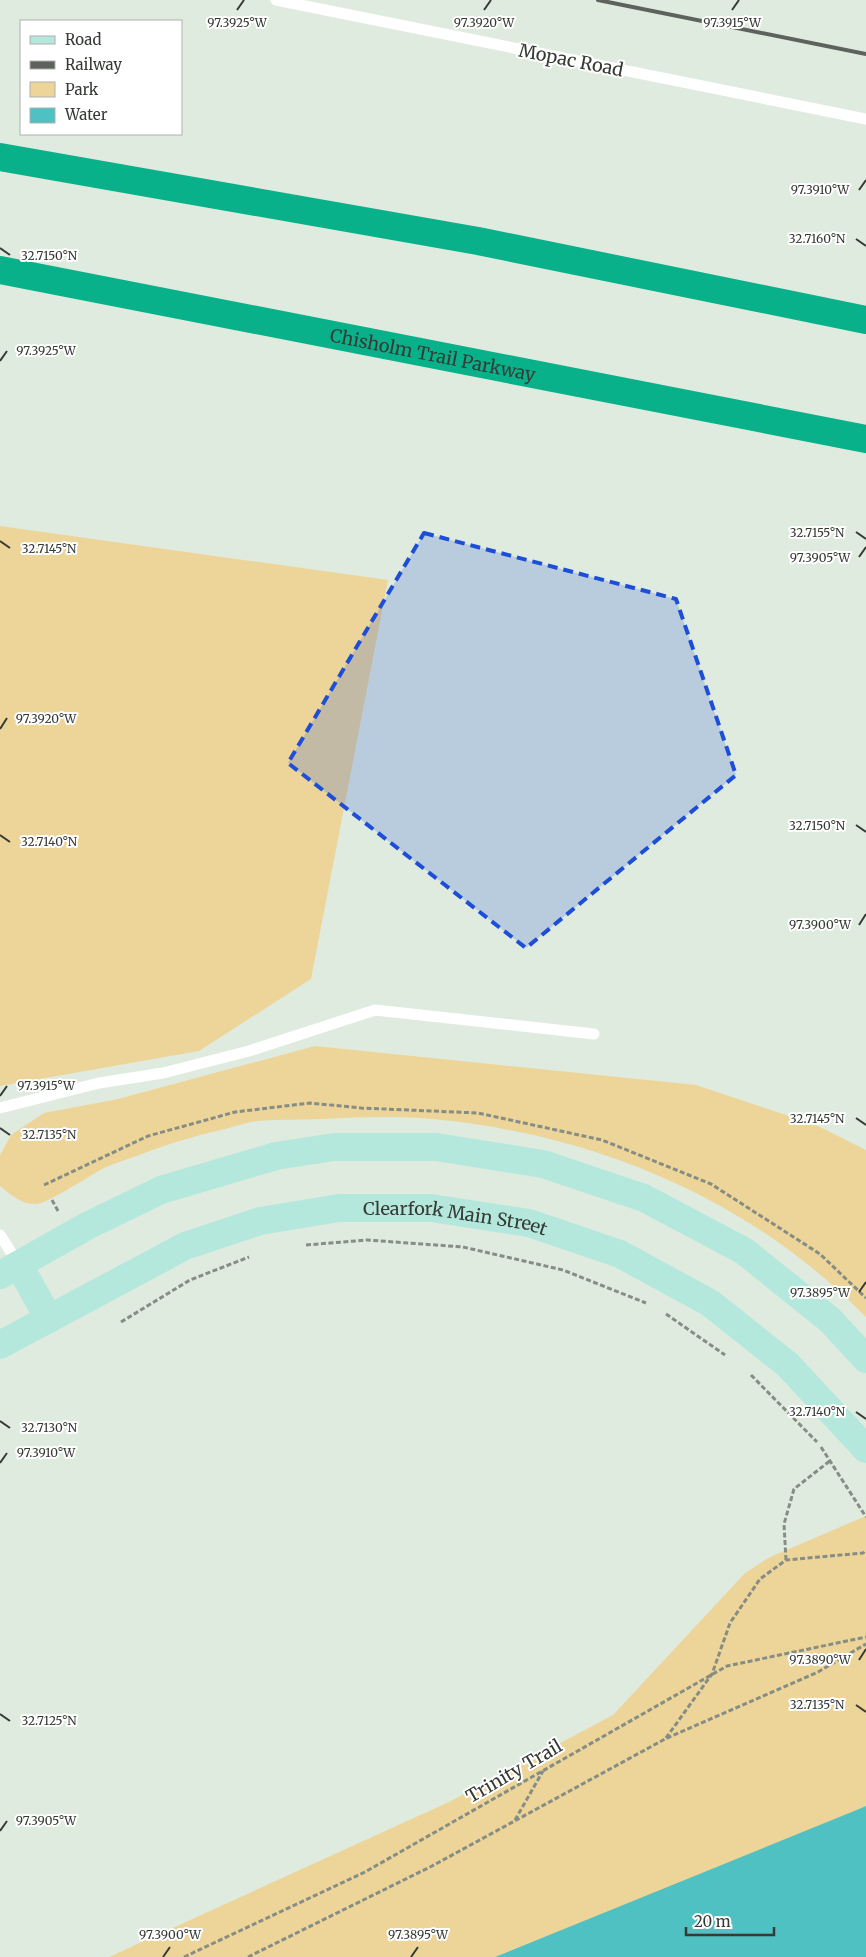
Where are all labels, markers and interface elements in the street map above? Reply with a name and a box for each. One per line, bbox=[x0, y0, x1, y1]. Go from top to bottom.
text: 97.3925°W bbox=[207, 15, 268, 30]
text: 97.3920°W bbox=[454, 15, 515, 30]
text: 97.3915°W bbox=[703, 15, 762, 30]
legend bbox=[20, 20, 182, 135]
text: Road bbox=[65, 30, 101, 49]
street label: Mopac Road bbox=[517, 39, 625, 81]
text: Railway bbox=[65, 55, 122, 74]
text: Park bbox=[65, 80, 99, 99]
text: Water bbox=[64, 105, 108, 124]
text: 97.3910°W bbox=[791, 182, 850, 197]
text: 32.7160°N bbox=[789, 231, 846, 246]
text: 32.7150°N bbox=[21, 248, 78, 263]
street label: Chisholm Trail Parkway bbox=[328, 323, 538, 386]
text: 97.3925°W bbox=[16, 343, 77, 358]
text: 32.7155°N bbox=[790, 525, 845, 540]
text: 32.7145°N bbox=[22, 541, 77, 556]
text: 97.3905°W bbox=[790, 550, 851, 565]
text: 97.3920°W bbox=[16, 711, 77, 726]
text: 32.7150°N bbox=[789, 818, 846, 833]
text: 32.7140°N bbox=[21, 834, 78, 849]
text: 97.3900°W bbox=[789, 917, 852, 932]
text: 97.3915°W bbox=[17, 1078, 76, 1093]
text: 32.7145°N bbox=[790, 1111, 845, 1126]
text: 32.7135°N bbox=[22, 1127, 77, 1142]
street label: Clearfork Main Street bbox=[363, 1197, 551, 1240]
text: 97.3895°W bbox=[790, 1285, 851, 1300]
text: 32.7140°N bbox=[789, 1404, 846, 1419]
text: 32.7130°N bbox=[21, 1420, 78, 1435]
text: 97.3910°W bbox=[17, 1445, 76, 1460]
text: 97.3890°W bbox=[789, 1652, 852, 1667]
text: 32.7135°N bbox=[790, 1697, 845, 1712]
text: 32.7125°N bbox=[21, 1713, 77, 1728]
street label: Trinity Trail bbox=[462, 1734, 567, 1808]
text: 97.3905°W bbox=[16, 1813, 77, 1828]
scale bar bbox=[686, 1904, 774, 1936]
text: 20 m bbox=[694, 1912, 731, 1931]
text: 97.3900°W bbox=[139, 1927, 202, 1942]
text: 97.3895°W bbox=[388, 1927, 449, 1942]

